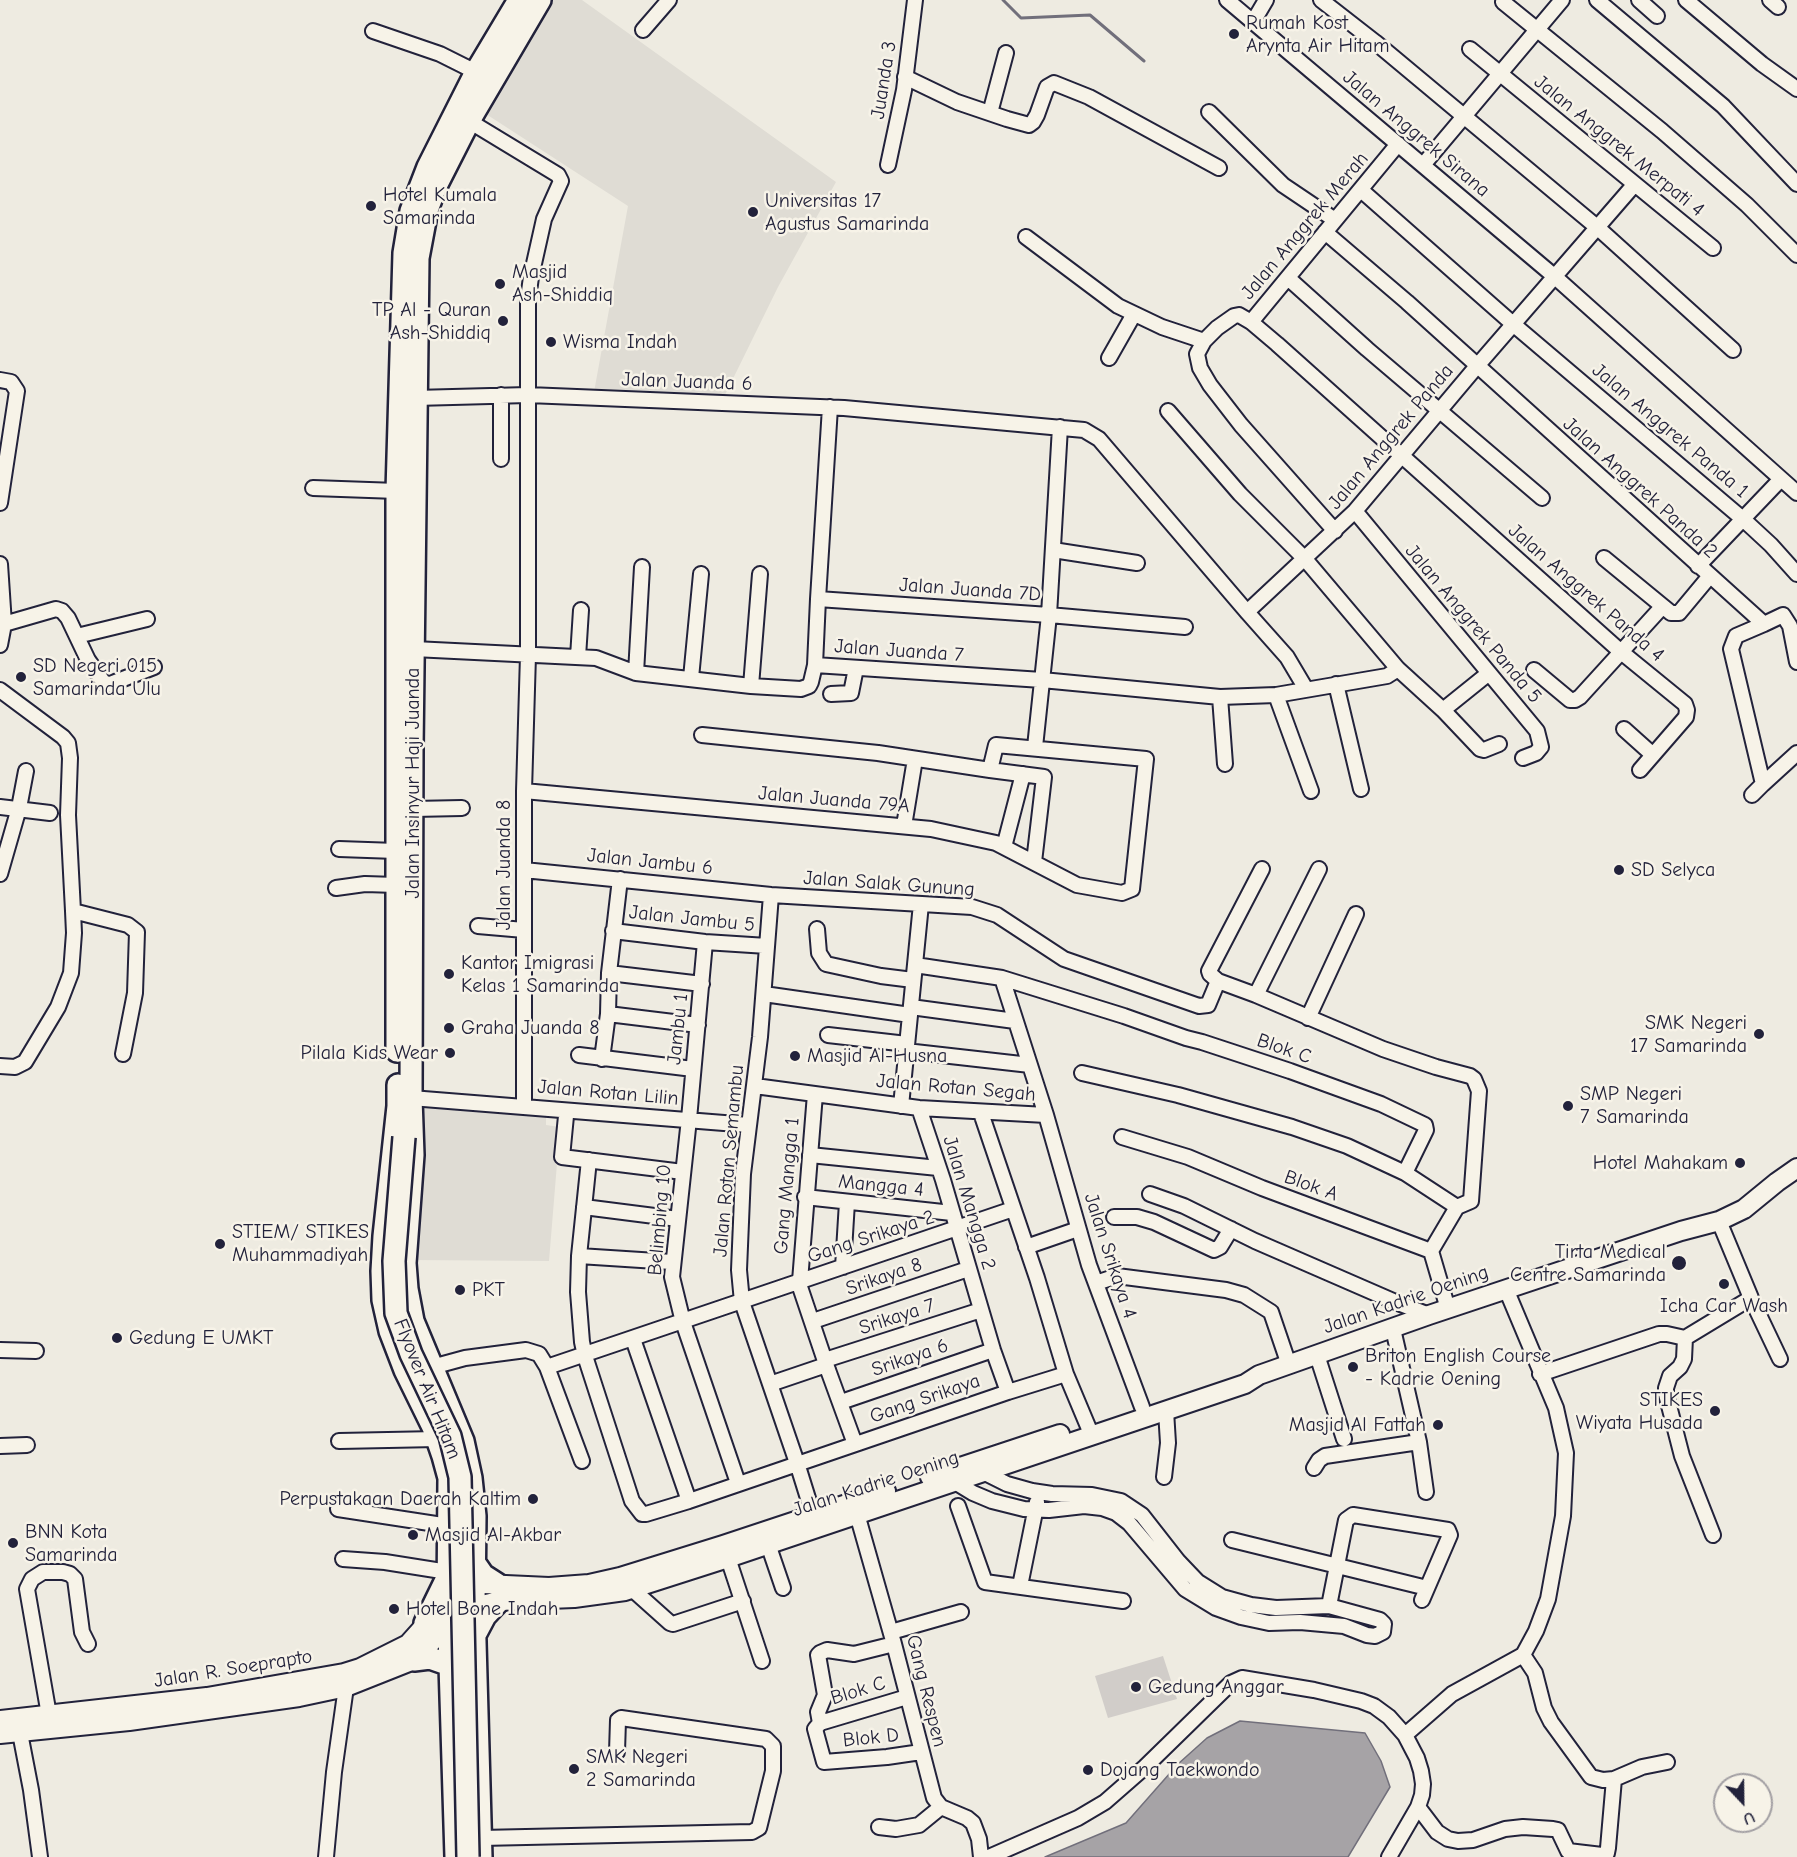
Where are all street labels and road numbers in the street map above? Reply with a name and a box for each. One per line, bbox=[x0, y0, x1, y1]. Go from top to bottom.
street label: Juanda 3 bbox=[866, 39, 902, 121]
street label: Jalan Anggrek Sirana bbox=[1338, 65, 1494, 203]
street label: Jalan Anggrek Merpati 4 bbox=[1529, 70, 1709, 222]
street label: Jalan Anggrek Merah bbox=[1236, 147, 1374, 305]
street label: Jalan Anggrek Panda 1 bbox=[1587, 358, 1753, 504]
street label: Jalan Anggrek Panda bbox=[1323, 359, 1459, 515]
street label: Jalan Juanda 6 bbox=[621, 368, 753, 396]
street label: Jalan Anggrek Panda 2 bbox=[1558, 412, 1722, 564]
street label: Jalan Anggrek Panda 4 bbox=[1503, 519, 1669, 667]
street label: Jalan Anggrek Panda 5 bbox=[1400, 540, 1546, 708]
street label: Jalan Juanda 7D bbox=[898, 573, 1042, 607]
street label: Jalan Juanda 7 bbox=[833, 635, 965, 667]
street label: Jalan Insinyur Haji Juanda bbox=[401, 668, 425, 898]
street label: Jalan Juanda 79A bbox=[757, 781, 911, 819]
street label: Jalan Juanda 8 bbox=[492, 800, 516, 930]
street label: Jalan Jambu 6 bbox=[586, 843, 714, 881]
street label: Jalan Salak Gunung bbox=[802, 866, 976, 902]
street label: Jalan Jambu 5 bbox=[628, 900, 756, 938]
street label: Jambu 1 bbox=[662, 992, 694, 1066]
street label: Blok C bbox=[1254, 1029, 1314, 1069]
street label: Jalan Rotan Semambu bbox=[709, 1064, 749, 1258]
street label: Jalan Rotan Segah bbox=[875, 1069, 1037, 1107]
street label: Jalan Rotan Lilin bbox=[536, 1075, 680, 1111]
street label: Gang Mangga 1 bbox=[769, 1117, 805, 1255]
street label: Jalan Mangga 2 bbox=[937, 1133, 1001, 1273]
street label: Belimbing 10 bbox=[643, 1163, 677, 1277]
street label: Blok A bbox=[1281, 1165, 1341, 1207]
street label: Mangga 4 bbox=[837, 1170, 925, 1202]
street label: Jalan Srikaya 4 bbox=[1078, 1190, 1142, 1322]
street label: Gang Srikaya 2 bbox=[804, 1205, 938, 1269]
street label: Srikaya 8 bbox=[843, 1253, 925, 1301]
street label: Jalan Kadrie Oening bbox=[1320, 1260, 1492, 1340]
street label: Srikaya 7 bbox=[856, 1294, 938, 1340]
street label: Flyover Air Hitam bbox=[388, 1315, 466, 1463]
street label: Srikaya 6 bbox=[868, 1334, 952, 1382]
street label: Gang Srikaya bbox=[867, 1369, 983, 1429]
street label: Jalan Kadrie Oening bbox=[790, 1446, 962, 1522]
street label: Gang Respen bbox=[900, 1632, 952, 1750]
street label: Jalan R. Soeprapto bbox=[152, 1645, 314, 1693]
street label: Blok C bbox=[828, 1671, 888, 1711]
street label: Blok D bbox=[842, 1723, 900, 1753]

